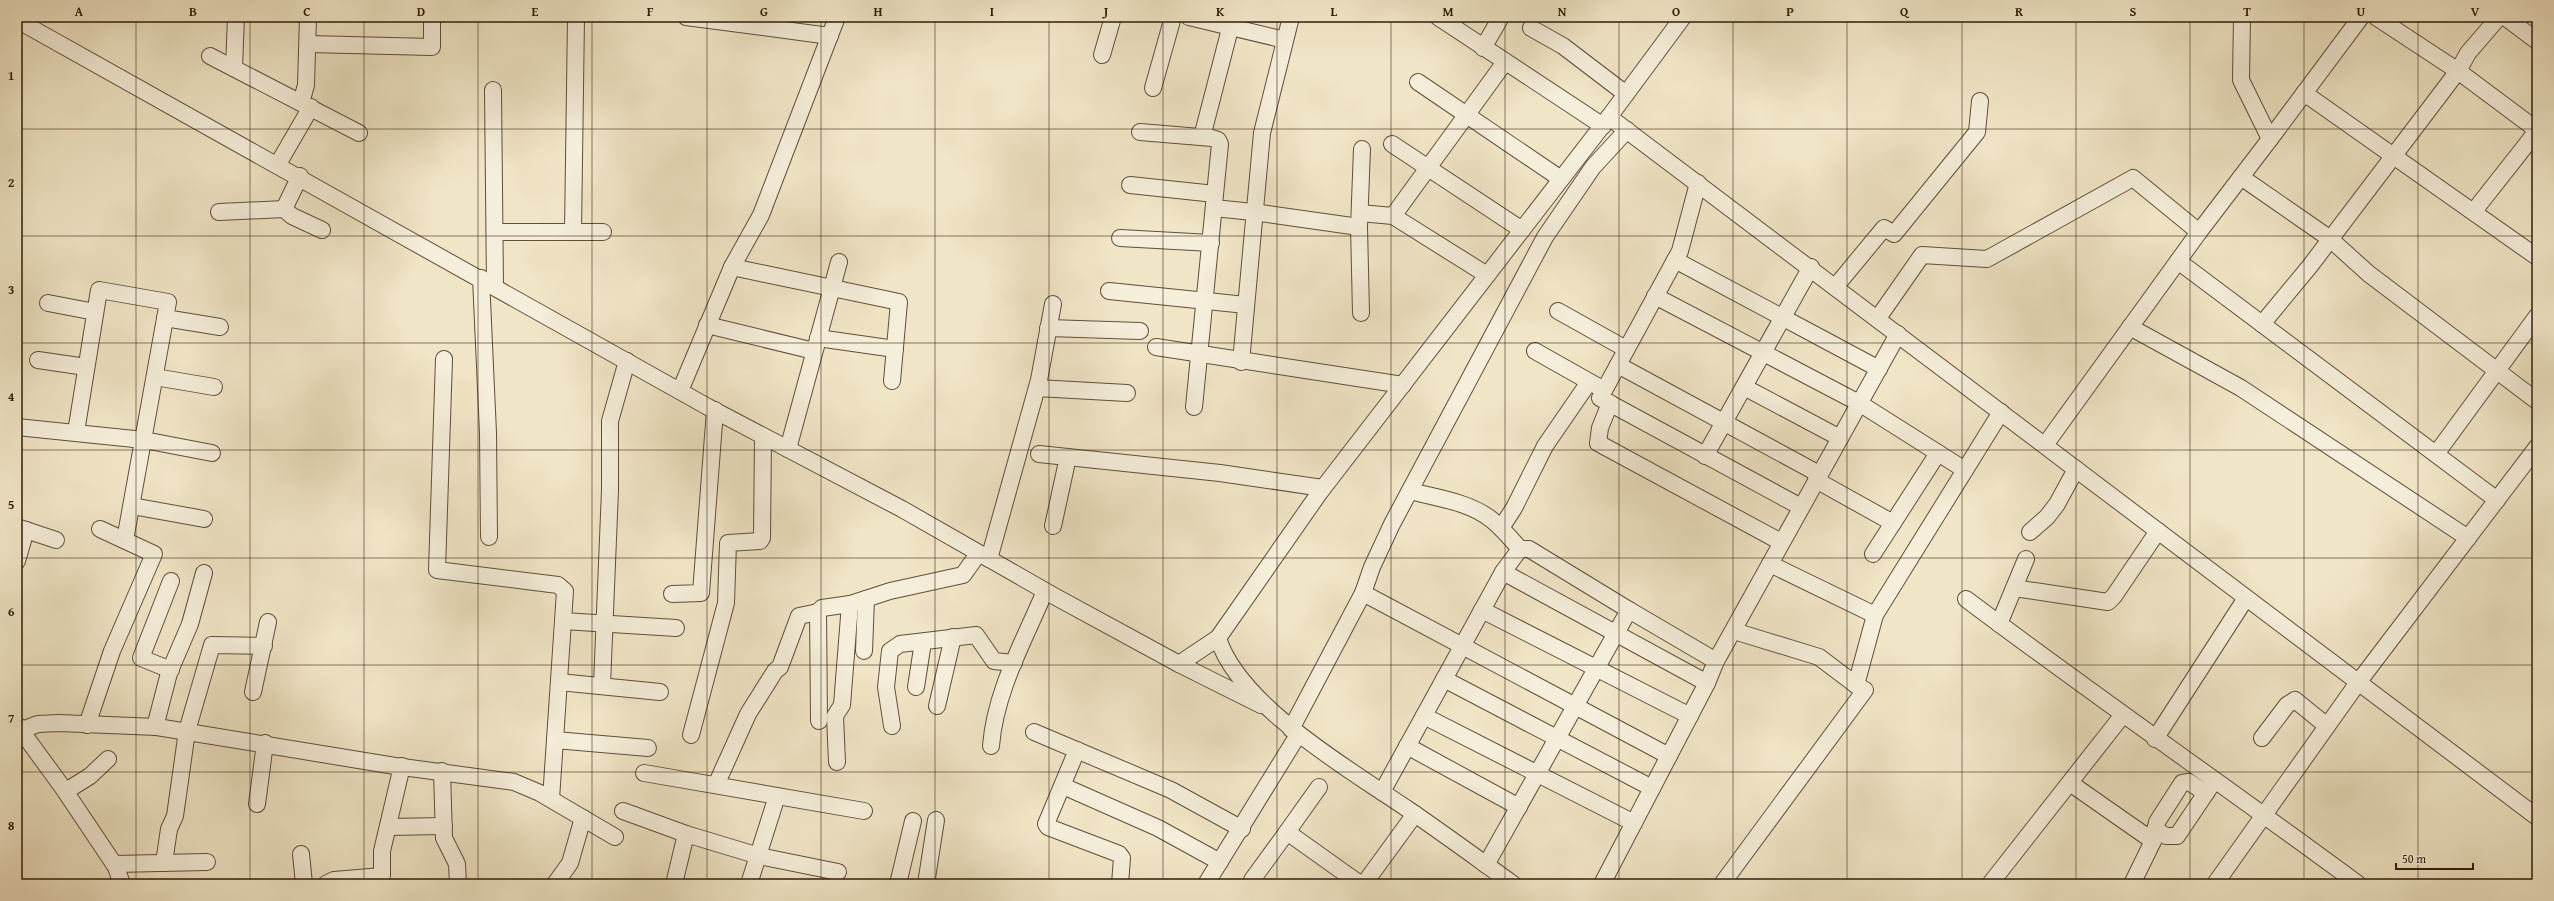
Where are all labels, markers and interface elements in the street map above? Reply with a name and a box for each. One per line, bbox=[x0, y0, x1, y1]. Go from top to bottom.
text: A bbox=[75, 2, 84, 21]
text: B bbox=[189, 2, 197, 21]
text: C bbox=[303, 2, 311, 21]
text: D bbox=[417, 2, 425, 21]
text: E bbox=[532, 2, 539, 21]
text: F bbox=[647, 2, 654, 21]
text: G bbox=[760, 2, 768, 21]
text: H bbox=[873, 2, 883, 21]
text: I bbox=[990, 2, 994, 21]
text: J bbox=[1102, 2, 1109, 21]
text: K bbox=[1216, 2, 1225, 21]
text: L bbox=[1331, 2, 1338, 21]
text: M bbox=[1442, 2, 1454, 21]
text: N bbox=[1558, 2, 1567, 21]
text: O bbox=[1672, 2, 1680, 21]
text: P bbox=[1786, 2, 1794, 21]
text: Q bbox=[1900, 2, 1910, 21]
text: R bbox=[2015, 2, 2024, 21]
text: S bbox=[2130, 2, 2137, 21]
text: T bbox=[2243, 2, 2251, 21]
text: U bbox=[2357, 2, 2366, 21]
text: V bbox=[2471, 2, 2480, 21]
text: 1 bbox=[8, 66, 14, 85]
text: 2 bbox=[8, 173, 15, 192]
text: 3 bbox=[8, 280, 14, 299]
text: 4 bbox=[8, 387, 15, 406]
text: 5 bbox=[8, 495, 15, 514]
text: 6 bbox=[8, 602, 15, 621]
text: 7 bbox=[8, 709, 15, 728]
text: 8 bbox=[8, 816, 15, 835]
scale bar bbox=[2396, 845, 2473, 871]
text: 50 m bbox=[2402, 850, 2426, 867]

